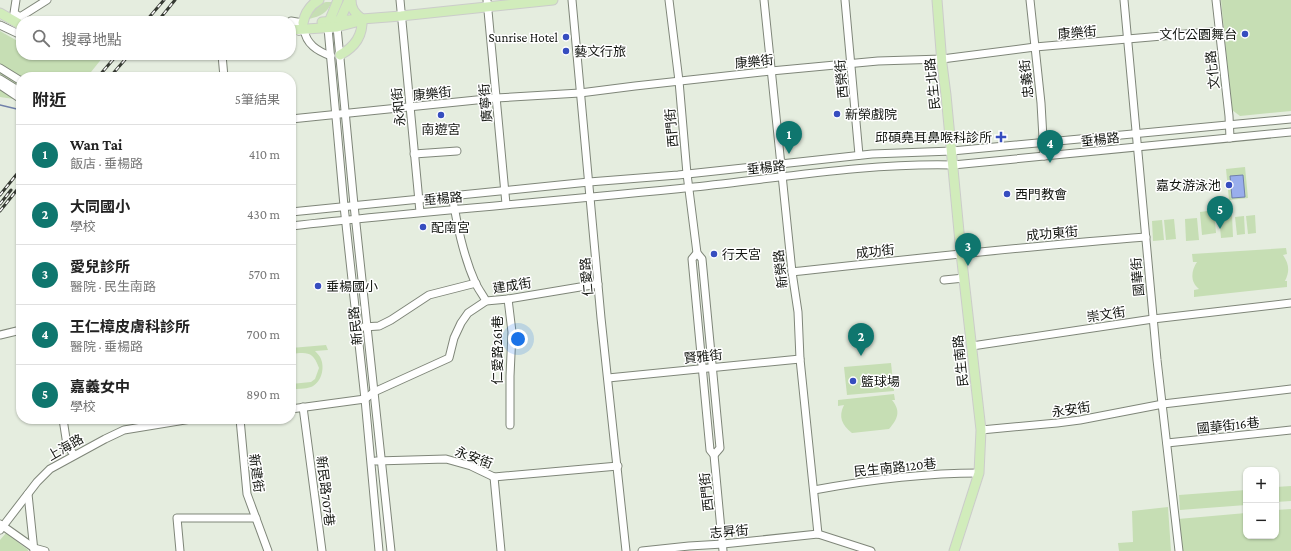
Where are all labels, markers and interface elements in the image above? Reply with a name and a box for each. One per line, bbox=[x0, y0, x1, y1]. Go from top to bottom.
search box bbox=[16, 16, 296, 60]
street label: 康樂街 bbox=[1057, 23, 1097, 42]
icon: search bbox=[30, 27, 52, 49]
place label: 文化公園舞台 bbox=[1159, 27, 1237, 42]
marker: 文化公園舞台 bbox=[1240, 29, 1250, 39]
place label: Sunrise Hotel bbox=[488, 30, 559, 45]
text: 搜尋地點 bbox=[62, 32, 122, 48]
marker: Sunrise Hotel bbox=[561, 32, 571, 42]
place label: 藝文行旅 bbox=[574, 44, 626, 59]
marker: 藝文行旅 bbox=[561, 46, 571, 56]
street label: 文化路 bbox=[1203, 50, 1222, 90]
street label: 康樂街 bbox=[734, 52, 774, 71]
street label: 民生北路 bbox=[922, 57, 943, 111]
street label: 西榮街 bbox=[832, 59, 851, 99]
street label: 忠義街 bbox=[1017, 59, 1036, 99]
street label: 廣寧街 bbox=[476, 83, 495, 123]
street label: 康樂街 bbox=[412, 84, 452, 103]
street label: 永和街 bbox=[389, 87, 408, 127]
text: 附近 bbox=[32, 91, 66, 110]
text: 5筆結果 bbox=[235, 92, 280, 107]
place label: 新榮戲院 bbox=[845, 107, 897, 122]
street label: 西門街 bbox=[662, 108, 681, 148]
marker: 新榮戲院 bbox=[832, 109, 842, 119]
marker: 南遊宮 bbox=[436, 110, 446, 120]
pin: 1 bbox=[776, 121, 802, 154]
place label: 南遊宮 bbox=[421, 122, 461, 137]
place label: 邱碩堯耳鼻喉科診所 bbox=[875, 130, 992, 145]
pin: 4 bbox=[1037, 130, 1063, 163]
street label: 垂楊路 bbox=[1080, 130, 1120, 149]
marker: 邱碩堯耳鼻喉科診所 bbox=[995, 131, 1007, 143]
text: Wan Tai bbox=[70, 137, 122, 153]
text: 1 bbox=[43, 147, 47, 162]
text: 410 m bbox=[249, 147, 280, 162]
text: 飯店 · 垂楊路 bbox=[70, 156, 143, 171]
street label: 垂楊路 bbox=[746, 158, 786, 177]
place label: 嘉女游泳池 bbox=[1156, 178, 1221, 193]
marker: 嘉女游泳池 bbox=[1224, 180, 1234, 190]
place label: 西門教會 bbox=[1015, 187, 1067, 202]
street label: 垂楊路 bbox=[423, 189, 463, 208]
marker: 西門教會 bbox=[1002, 189, 1012, 199]
pin: 5 bbox=[1207, 196, 1233, 229]
text: 大同國小 bbox=[70, 199, 130, 215]
text: 2 bbox=[42, 207, 48, 222]
text: 430 m bbox=[247, 207, 280, 222]
text: 學校 bbox=[70, 219, 96, 234]
place label: 配南宮 bbox=[431, 220, 470, 235]
marker: 配南宮 bbox=[418, 222, 428, 232]
street label: 成功東街 bbox=[1025, 224, 1079, 243]
pin: 3 bbox=[955, 233, 981, 266]
street label: 成功街 bbox=[855, 242, 895, 261]
place label: 行天宮 bbox=[722, 247, 761, 262]
marker: 行天宮 bbox=[709, 249, 719, 259]
street label: 新榮路 bbox=[771, 249, 790, 289]
street label: 仁愛路 bbox=[577, 257, 596, 297]
street label: 國華街 bbox=[1128, 257, 1147, 297]
text: 愛兒診所 bbox=[70, 259, 130, 275]
text: 3 bbox=[42, 267, 48, 282]
text: 570 m bbox=[248, 267, 280, 282]
street label: 建成街 bbox=[492, 275, 533, 296]
text: 醫院 · 民生南路 bbox=[70, 279, 156, 294]
place label: 垂楊國小 bbox=[326, 279, 378, 294]
marker: 垂楊國小 bbox=[313, 281, 323, 291]
street label: 崇文街 bbox=[1086, 304, 1127, 325]
street label: 新民路 bbox=[346, 306, 365, 346]
street label: 仁愛路261巷 bbox=[490, 315, 505, 385]
text: 王仁樟皮膚科診所 bbox=[70, 319, 190, 335]
pin: 2 bbox=[848, 323, 874, 356]
text: 4 bbox=[41, 327, 49, 342]
text: 700 m bbox=[247, 327, 280, 342]
your location bbox=[508, 329, 528, 349]
street label: 民生南路 bbox=[950, 334, 971, 388]
text: 醫院 · 垂楊路 bbox=[70, 339, 143, 354]
street label: 賢雅街 bbox=[683, 347, 723, 366]
place label: 籃球場 bbox=[861, 374, 900, 389]
marker: 籃球場 bbox=[848, 376, 858, 386]
text: 嘉義女中 bbox=[70, 379, 130, 395]
text: 5 bbox=[42, 387, 48, 402]
text: 890 m bbox=[246, 387, 280, 402]
text: 學校 bbox=[70, 399, 96, 414]
street label: 永安街 bbox=[1051, 399, 1092, 420]
street label: 國華街16巷 bbox=[1196, 415, 1260, 436]
street label: 上海路 bbox=[45, 431, 86, 464]
street label: 永安街 bbox=[453, 444, 495, 471]
street label: 新建街 bbox=[246, 453, 267, 493]
street label: 新民路707巷 bbox=[314, 455, 337, 527]
street label: 民生南路120巷 bbox=[853, 456, 937, 479]
map controls bbox=[1243, 467, 1279, 539]
button: + bbox=[1243, 467, 1279, 503]
street label: 西門街 bbox=[697, 472, 716, 512]
button: − bbox=[1243, 503, 1279, 539]
street label: 志昇街 bbox=[709, 522, 749, 541]

